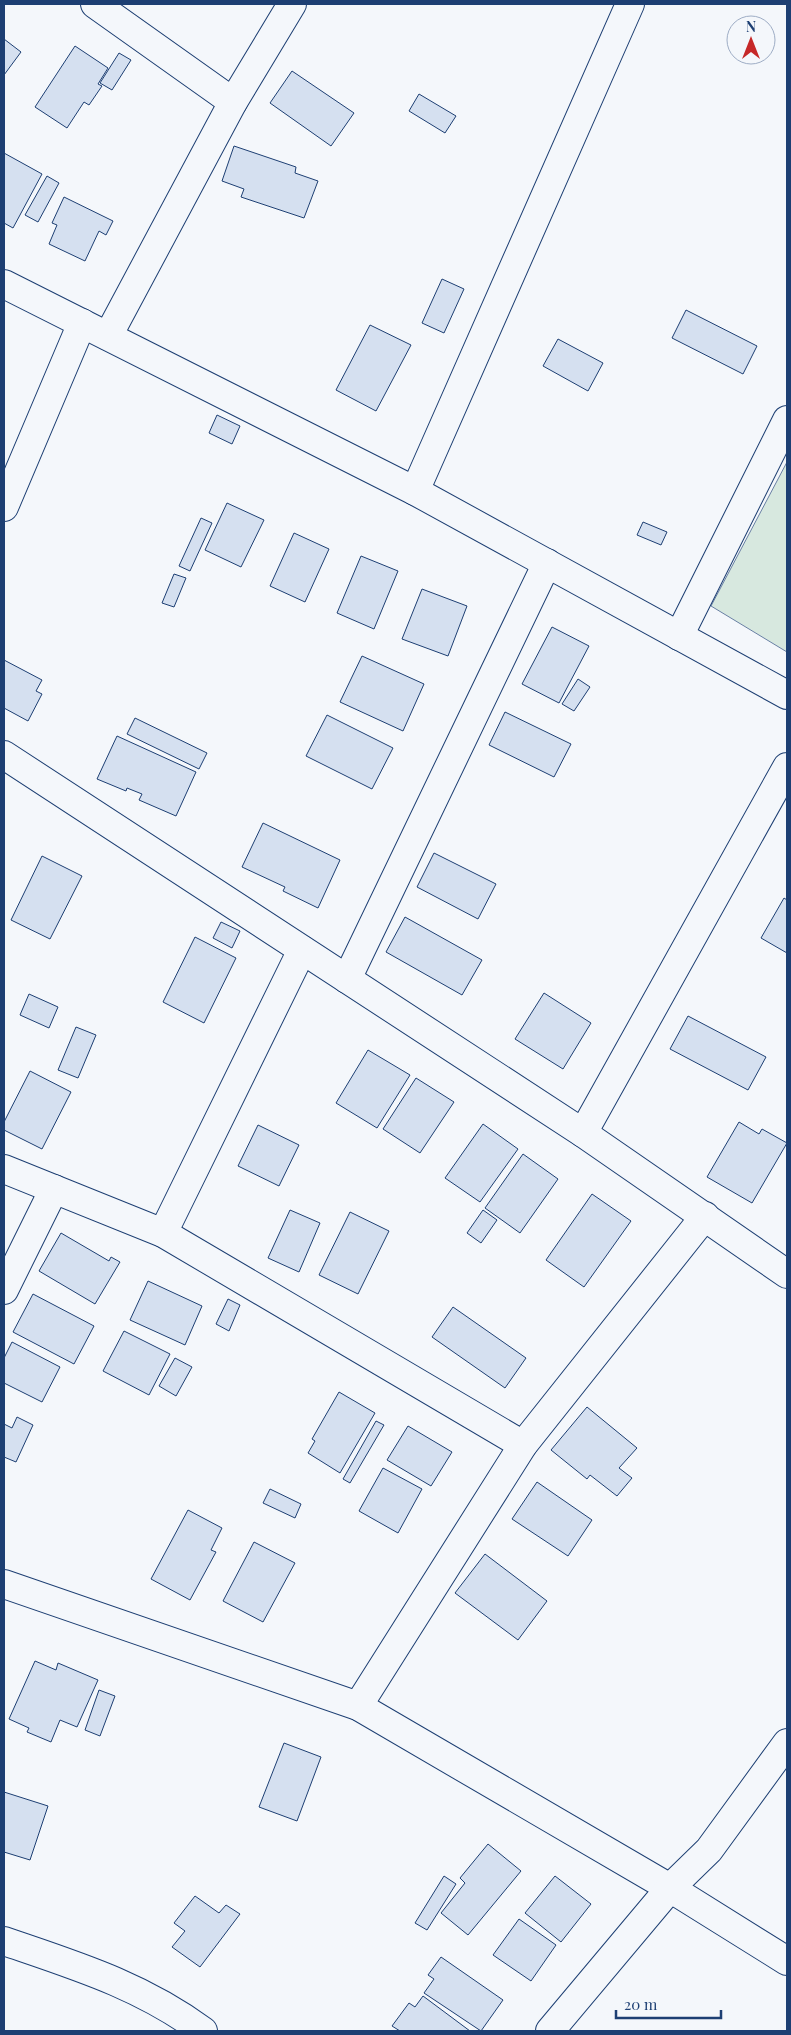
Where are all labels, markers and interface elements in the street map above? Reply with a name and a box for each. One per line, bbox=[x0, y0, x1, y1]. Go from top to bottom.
north arrow bbox=[726, 15, 776, 65]
text: N bbox=[746, 17, 756, 36]
scale bar bbox=[616, 1988, 721, 2020]
text: 20 m bbox=[624, 1994, 658, 2014]

